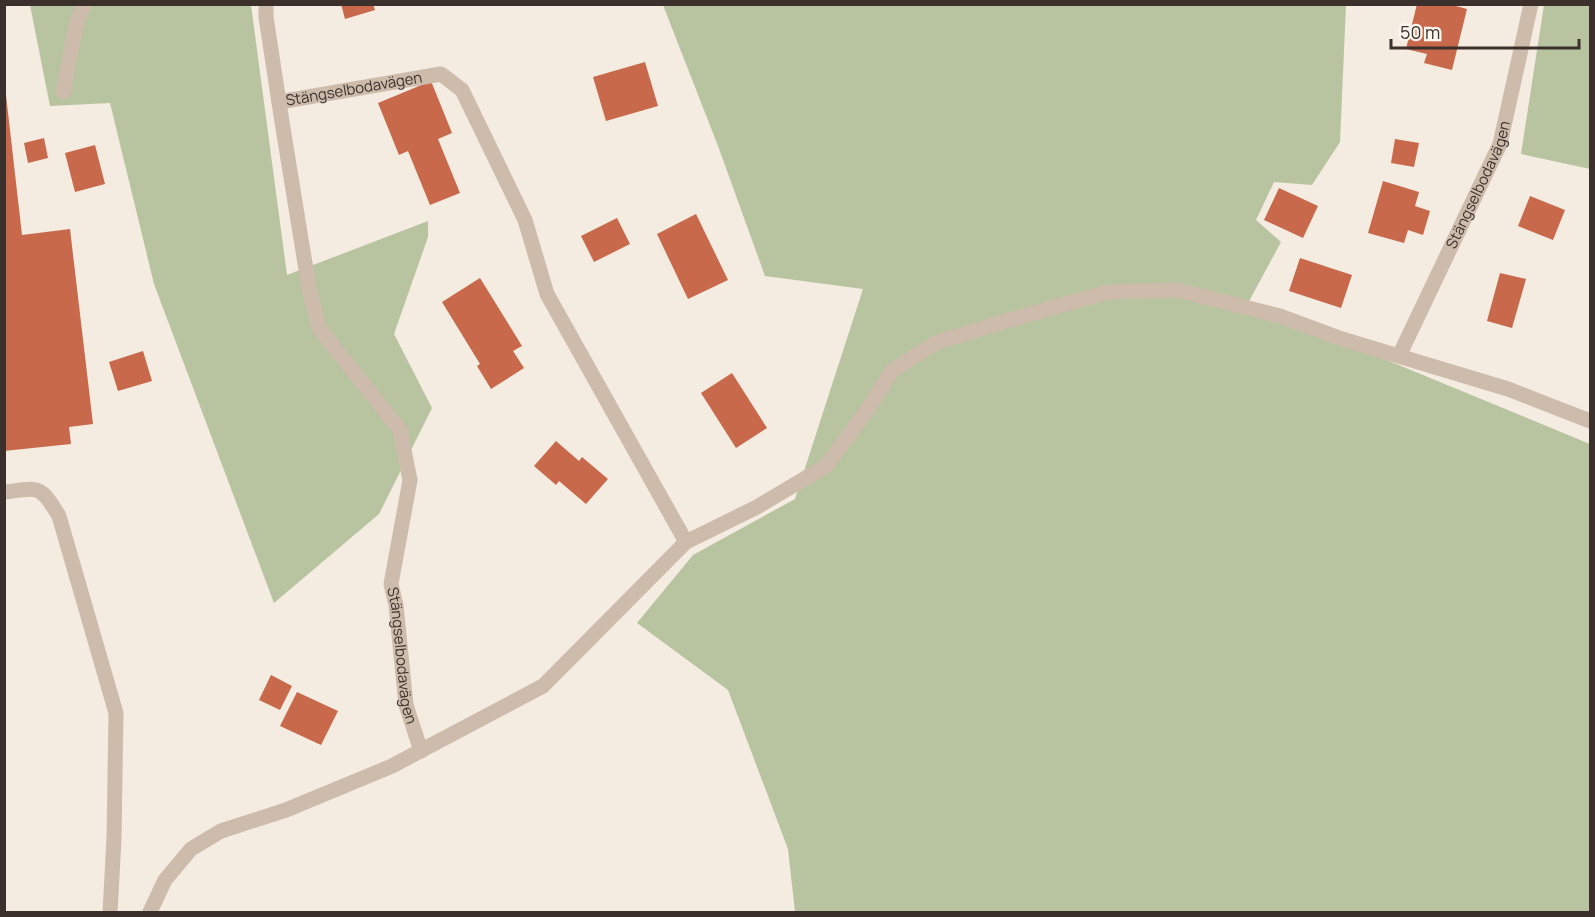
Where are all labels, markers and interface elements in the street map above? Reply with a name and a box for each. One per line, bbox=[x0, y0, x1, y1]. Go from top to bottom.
scale bar bbox=[1391, 12, 1578, 50]
text: 50 m bbox=[1400, 20, 1440, 44]
street label: Stängselbodavägen bbox=[284, 66, 424, 111]
street label: Stängselbodavägen bbox=[1441, 119, 1515, 252]
street label: Stängselbodavägen bbox=[382, 585, 423, 727]

